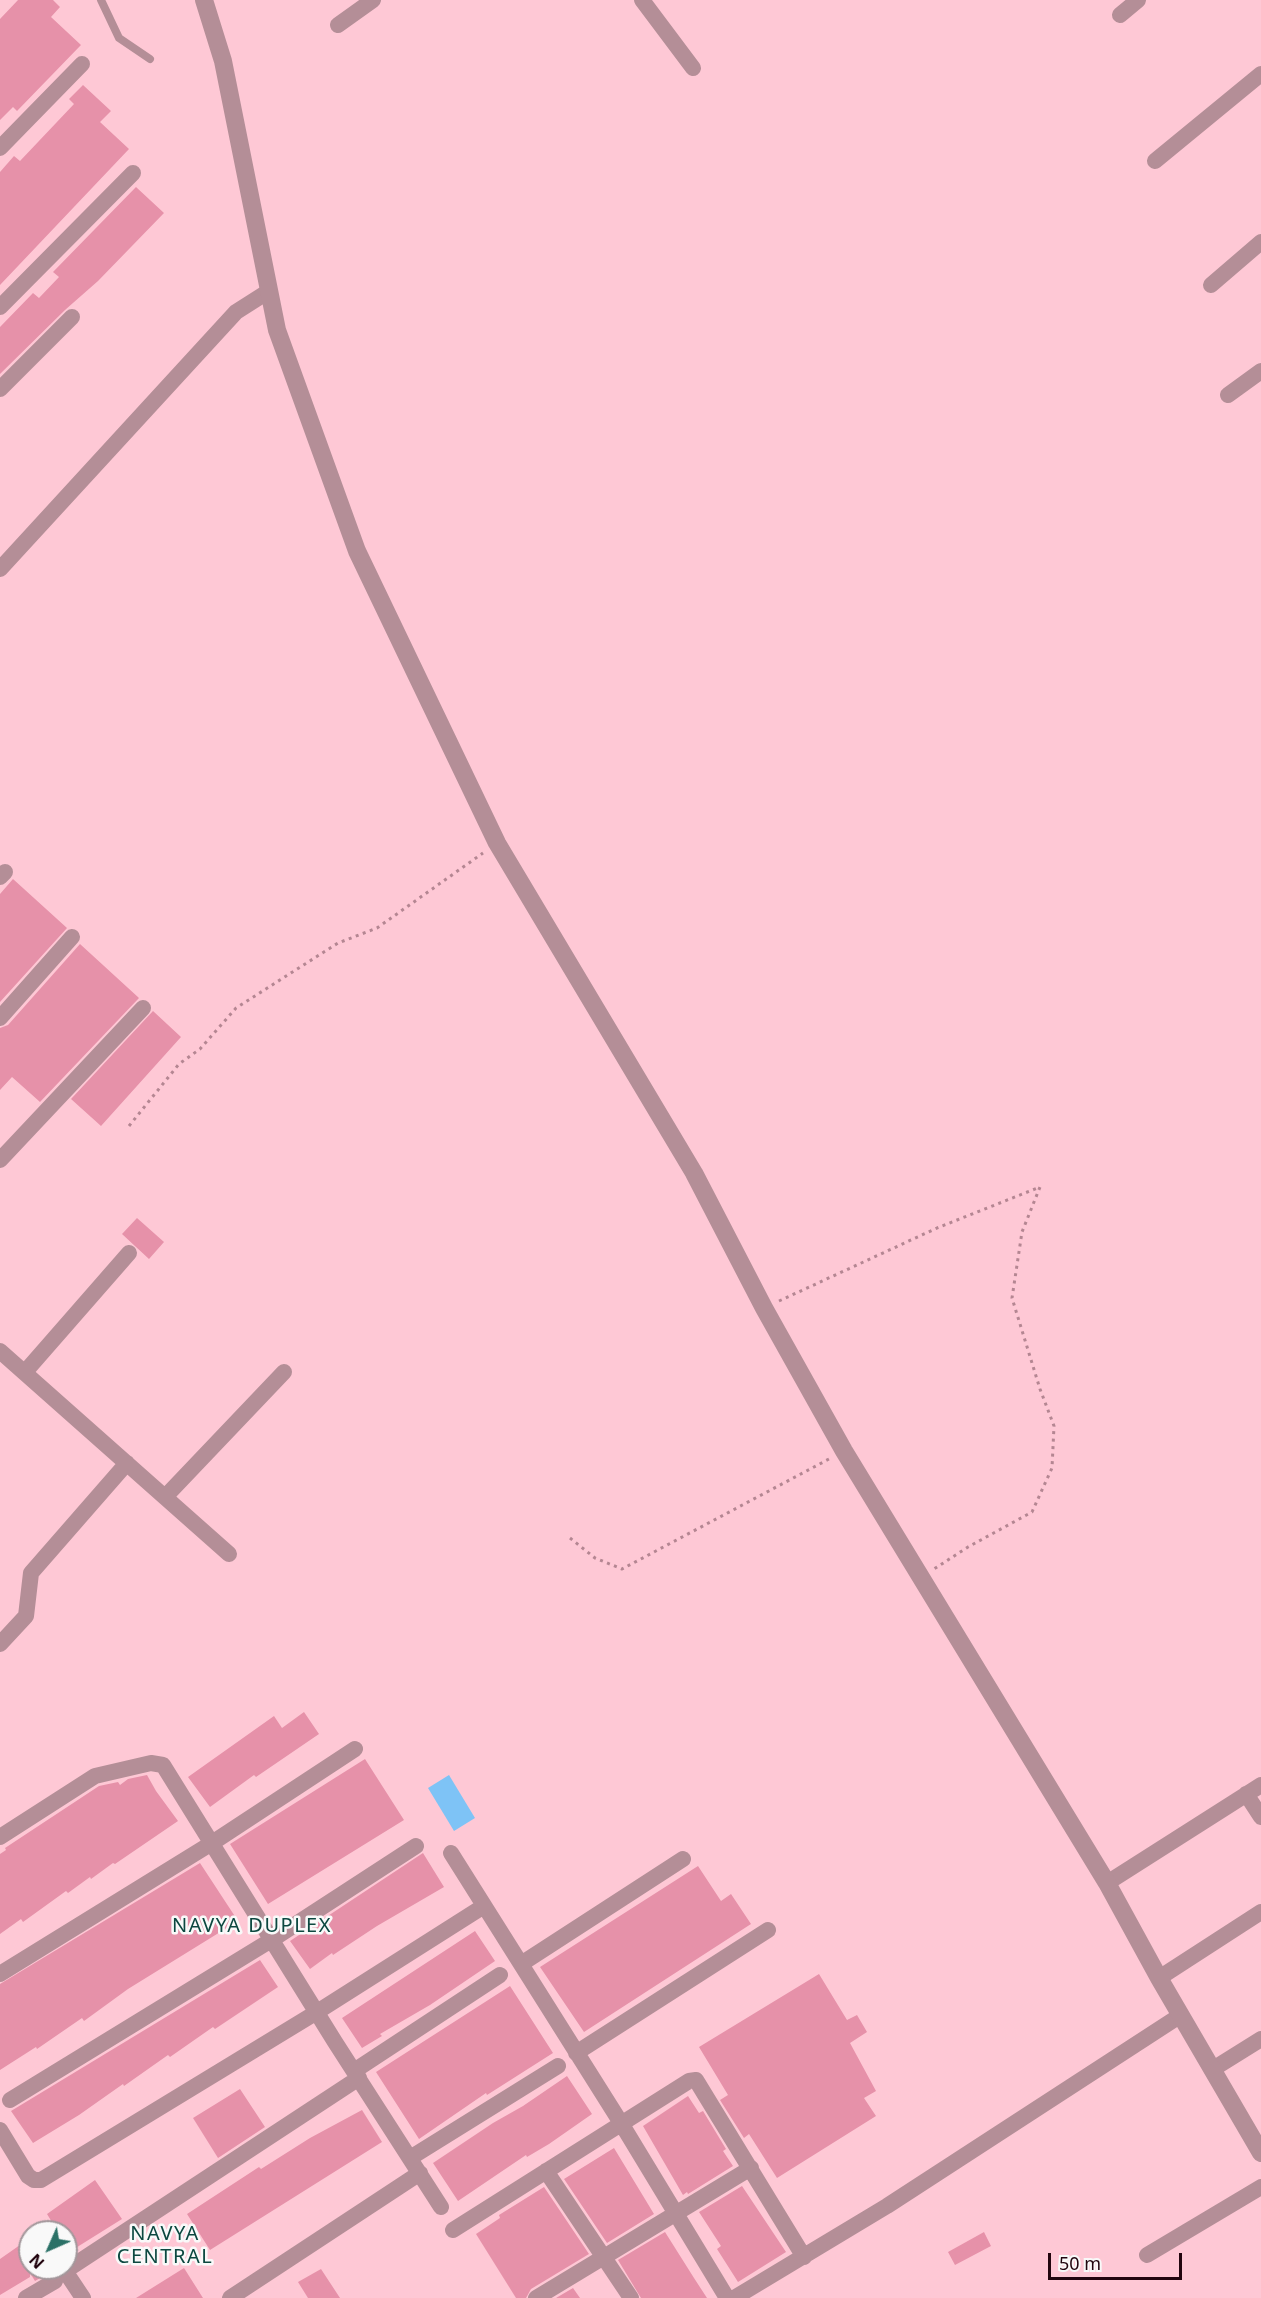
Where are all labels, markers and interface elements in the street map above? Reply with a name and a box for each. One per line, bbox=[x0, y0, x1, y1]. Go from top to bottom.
district label: NAVYA DUPLEX bbox=[172, 1914, 332, 1938]
north arrow bbox=[18, 2220, 78, 2280]
district label: NAVYA CENTRAL bbox=[117, 2222, 213, 2269]
scale bar bbox=[1051, 2241, 1184, 2279]
text: N bbox=[24, 2249, 49, 2274]
text: 50 m bbox=[1059, 2251, 1101, 2275]

